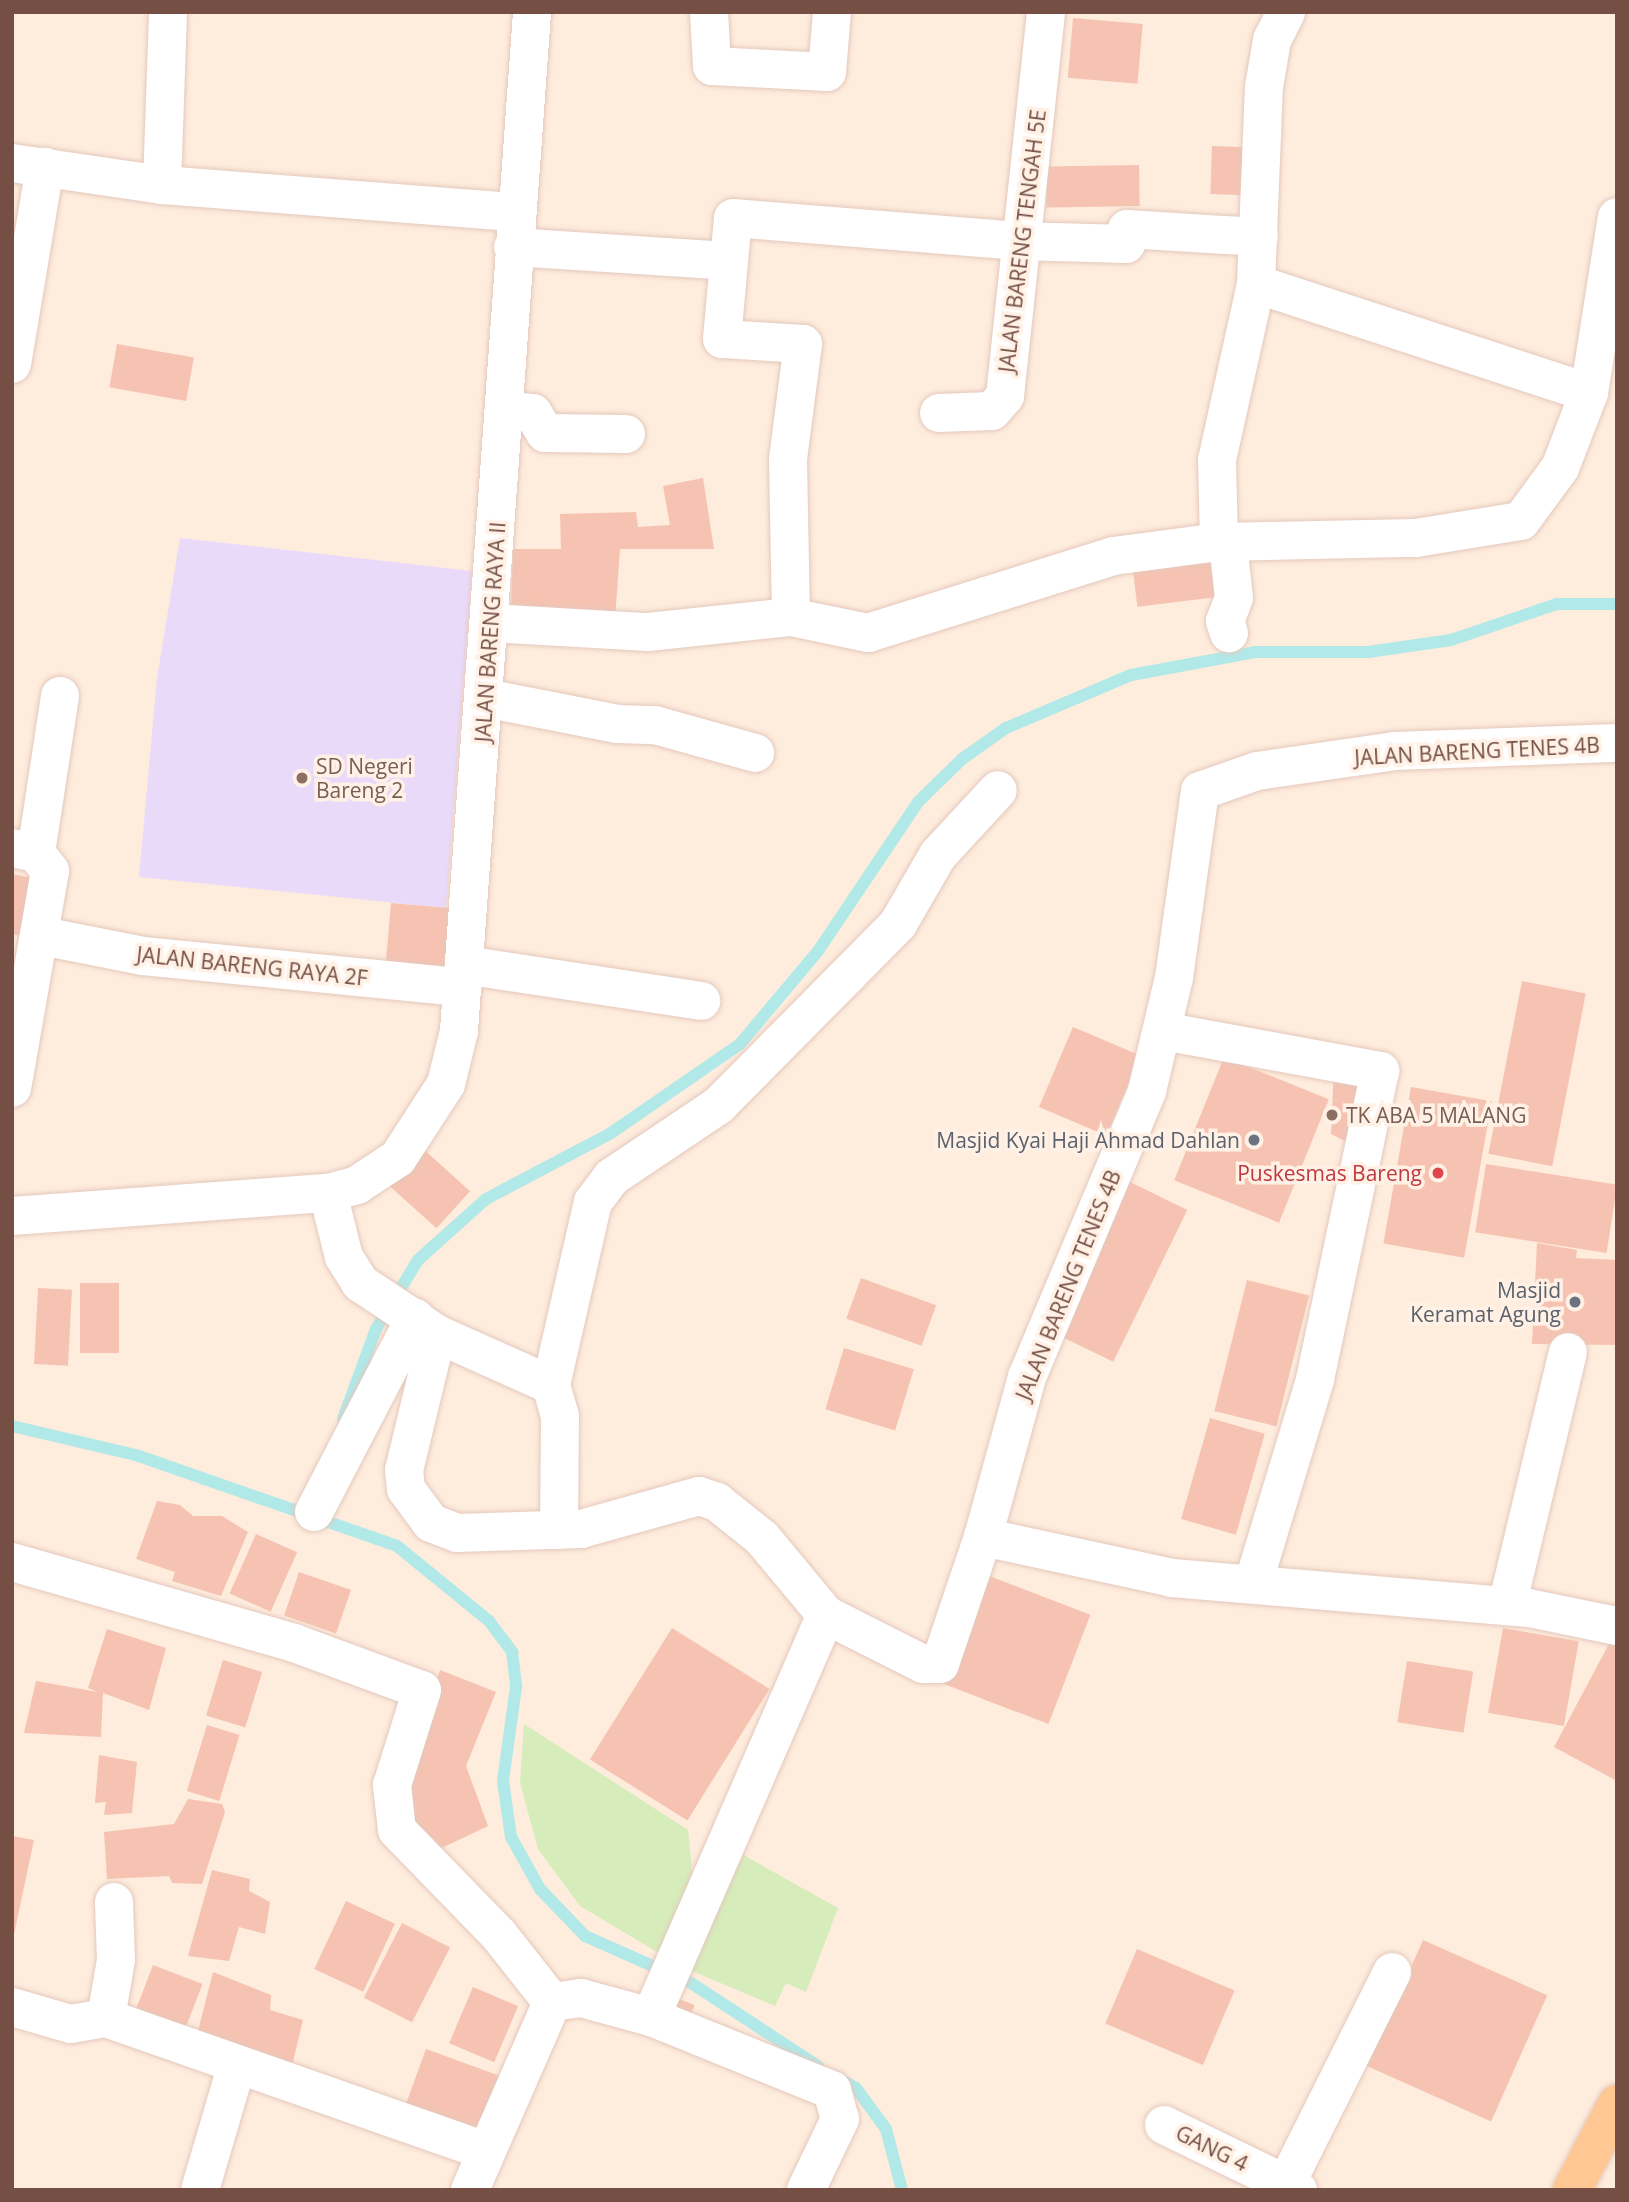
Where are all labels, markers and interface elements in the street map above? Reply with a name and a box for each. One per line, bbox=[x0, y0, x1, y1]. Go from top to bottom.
street label: JALAN BARENG TENGAH 5E bbox=[993, 108, 1051, 374]
street label: JALAN BARENG RAYA II bbox=[470, 521, 510, 743]
street label: JALAN BARENG TENES 4B bbox=[1354, 732, 1600, 770]
place label: SD Negeri Bareng 2 bbox=[316, 753, 413, 803]
marker: SD Negeri Bareng 2 bbox=[294, 770, 310, 786]
street label: JALAN BARENG RAYA 2F bbox=[135, 941, 369, 991]
place label: TK ABA 5 MALANG bbox=[1346, 1102, 1526, 1128]
marker: TK ABA 5 MALANG bbox=[1324, 1107, 1340, 1123]
place label: Masjid Kyai Haji Ahmad Dahlan bbox=[936, 1127, 1240, 1153]
marker: Masjid Kyai Haji Ahmad Dahlan bbox=[1246, 1132, 1262, 1148]
place label: Puskesmas Bareng bbox=[1237, 1160, 1422, 1186]
marker: Puskesmas Bareng bbox=[1428, 1163, 1448, 1183]
street label: JALAN BARENG TENES 4B bbox=[1010, 1166, 1126, 1404]
place label: Masjid Keramat Agung bbox=[1410, 1277, 1561, 1327]
marker: Masjid Keramat Agung bbox=[1567, 1294, 1583, 1310]
street label: GANG 4 bbox=[1172, 2120, 1252, 2176]

